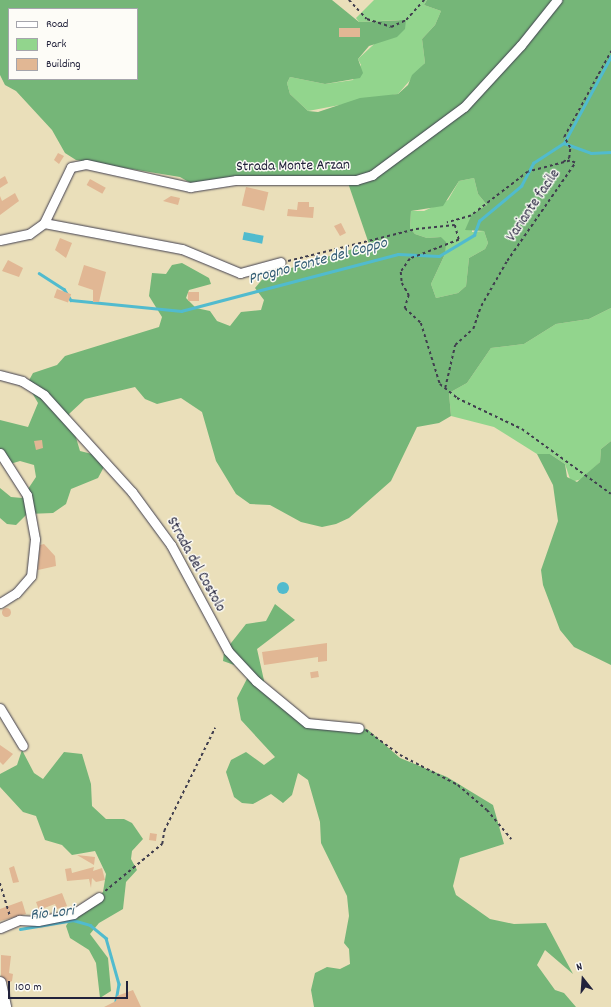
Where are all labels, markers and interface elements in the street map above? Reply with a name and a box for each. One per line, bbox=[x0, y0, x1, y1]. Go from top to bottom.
legend bbox=[8, 8, 138, 80]
text: Road bbox=[46, 16, 68, 33]
text: Park bbox=[46, 36, 66, 53]
text: Building bbox=[46, 56, 81, 73]
street label: Strada Monte Arzan bbox=[236, 157, 350, 177]
street label: Variante facile bbox=[503, 166, 565, 246]
water label: Progno Fonte del Coppo bbox=[247, 234, 389, 290]
street label: Strada del Costolo bbox=[161, 514, 229, 616]
water label: Rio Lori bbox=[29, 902, 75, 926]
north arrow bbox=[563, 959, 603, 999]
text: N bbox=[575, 959, 584, 976]
scale bar bbox=[10, 973, 130, 999]
text: 100 m bbox=[15, 979, 42, 996]

